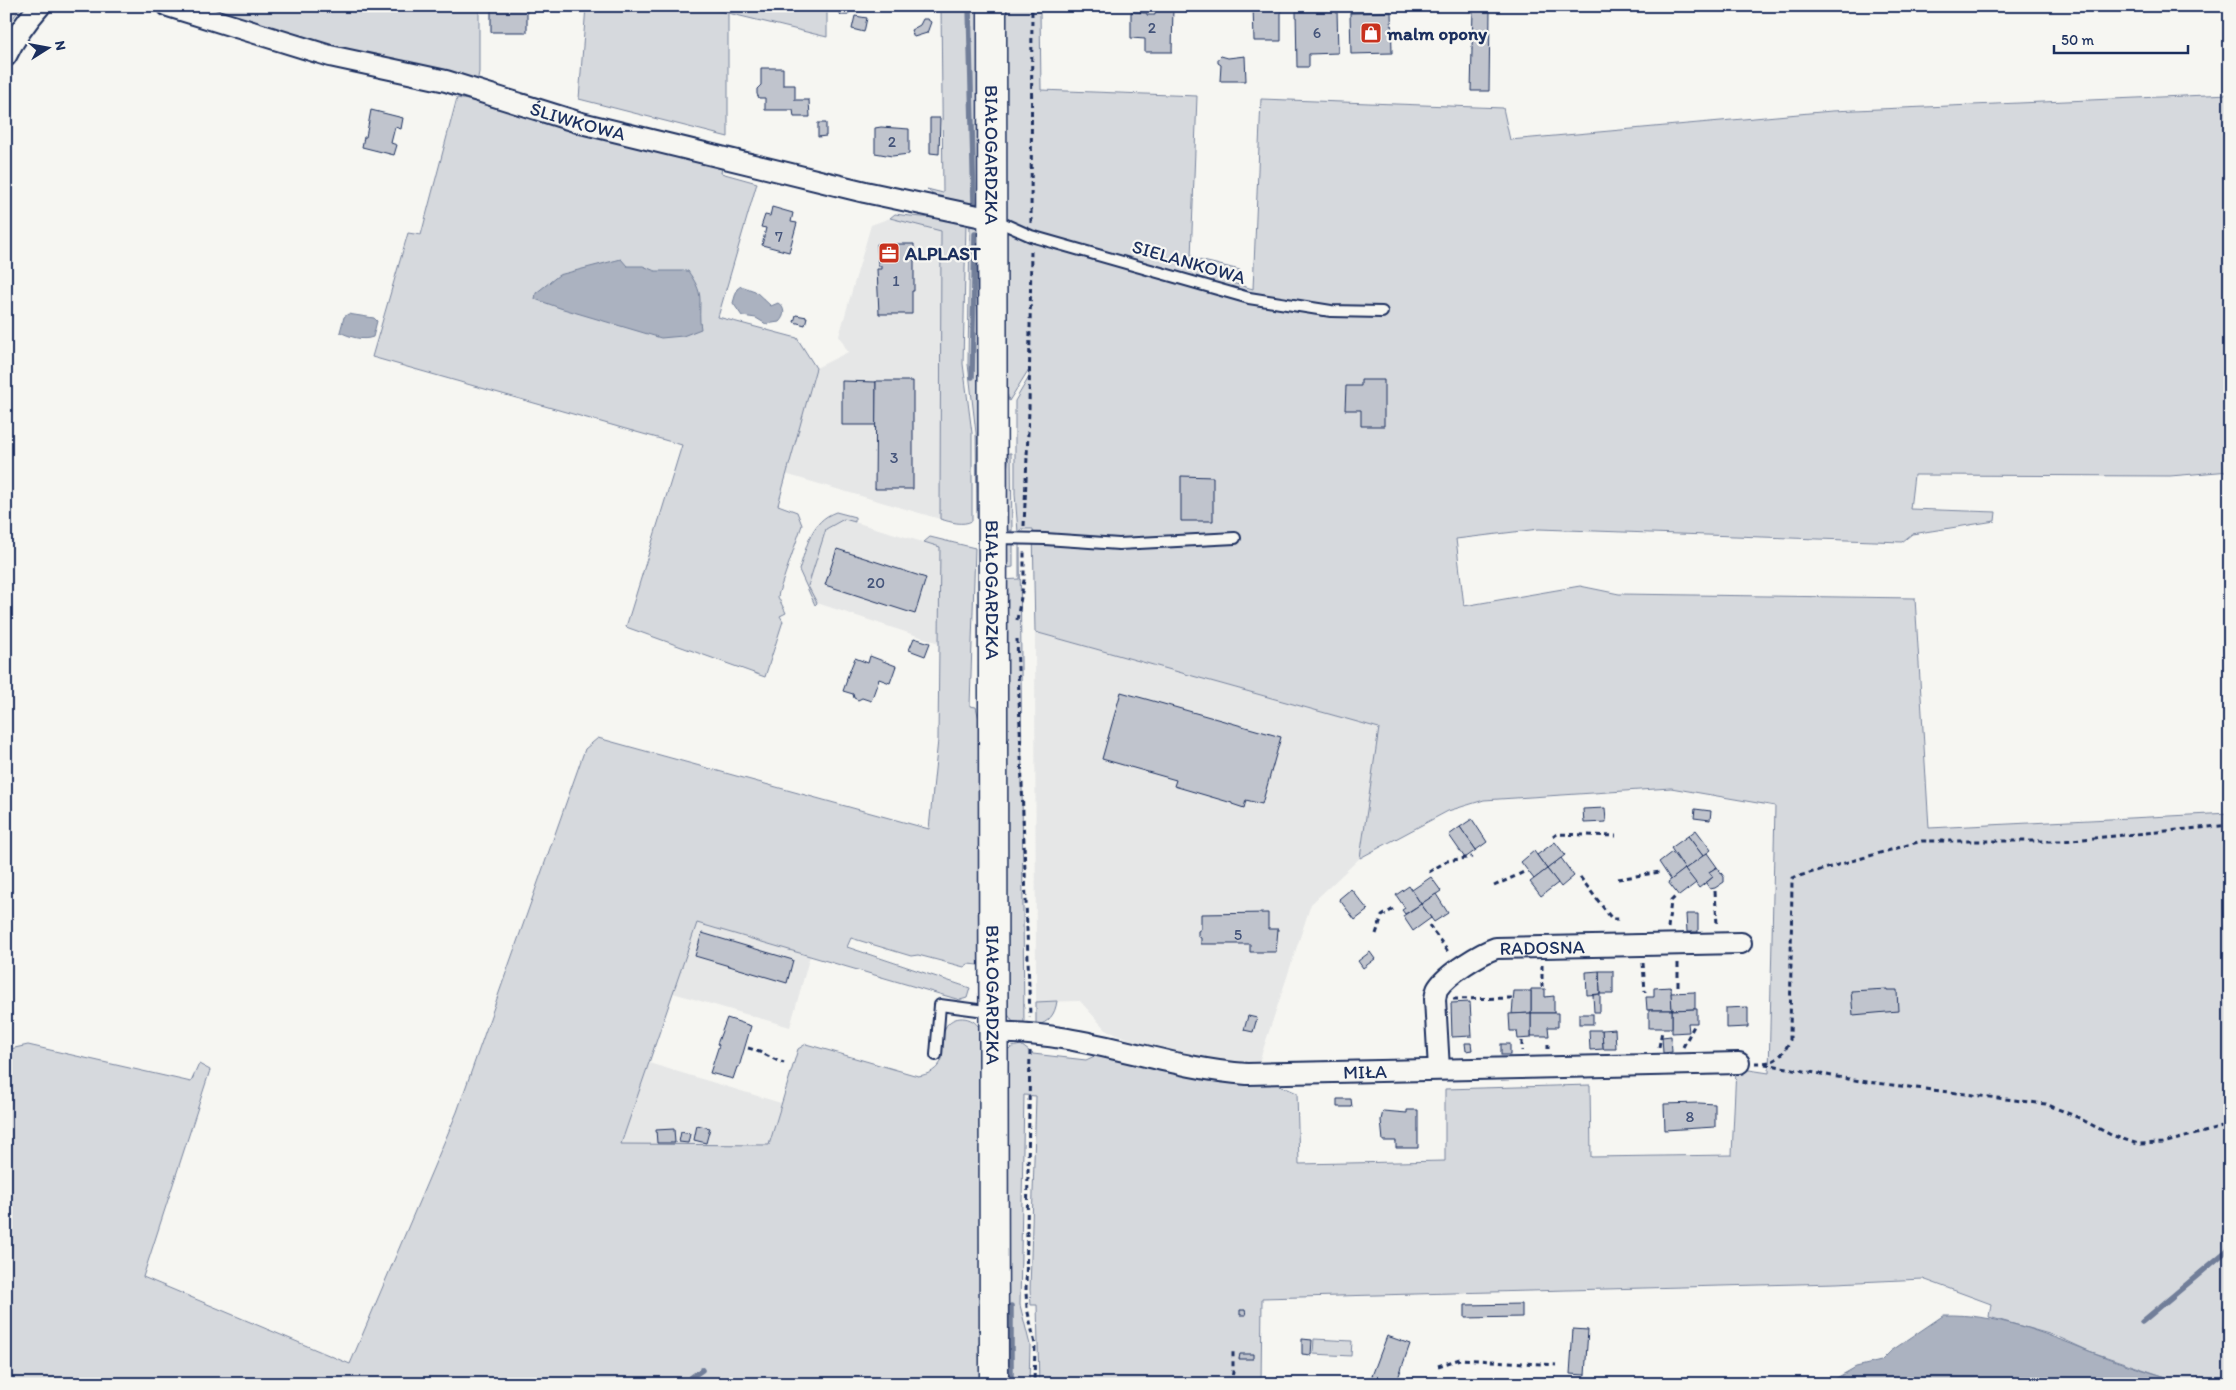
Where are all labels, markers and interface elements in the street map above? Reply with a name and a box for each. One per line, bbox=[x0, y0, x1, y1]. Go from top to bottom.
house number: 2 bbox=[1148, 18, 1157, 37]
shop icon: malm opony bbox=[1359, 21, 1383, 45]
north arrow bbox=[22, 22, 72, 72]
place label: malm opony bbox=[1386, 22, 1488, 45]
scale bar bbox=[2054, 22, 2187, 54]
house number: 6 bbox=[1313, 23, 1321, 42]
text: 50 m bbox=[2061, 31, 2094, 49]
text: N bbox=[51, 39, 70, 52]
street label: BIAŁOGARDZKA bbox=[981, 85, 1004, 225]
street label: ŚLIWKOWA bbox=[527, 96, 628, 145]
house number: 2 bbox=[888, 132, 897, 151]
house number: 7 bbox=[775, 227, 783, 246]
street label: SIELANKOWA bbox=[1130, 235, 1248, 289]
office icon: ALPLAST bbox=[877, 241, 901, 265]
place label: ALPLAST bbox=[904, 242, 981, 265]
house number: 1 bbox=[892, 271, 900, 290]
house number: 3 bbox=[890, 448, 899, 467]
street label: BIAŁOGARDZKA bbox=[981, 520, 1004, 660]
house number: 20 bbox=[867, 573, 885, 592]
street label: BIAŁOGARDZKA bbox=[982, 925, 1005, 1065]
house number: 5 bbox=[1234, 925, 1242, 944]
street label: RADOSNA bbox=[1499, 935, 1585, 959]
street label: MIŁA bbox=[1343, 1059, 1387, 1083]
house number: 8 bbox=[1686, 1107, 1695, 1126]

